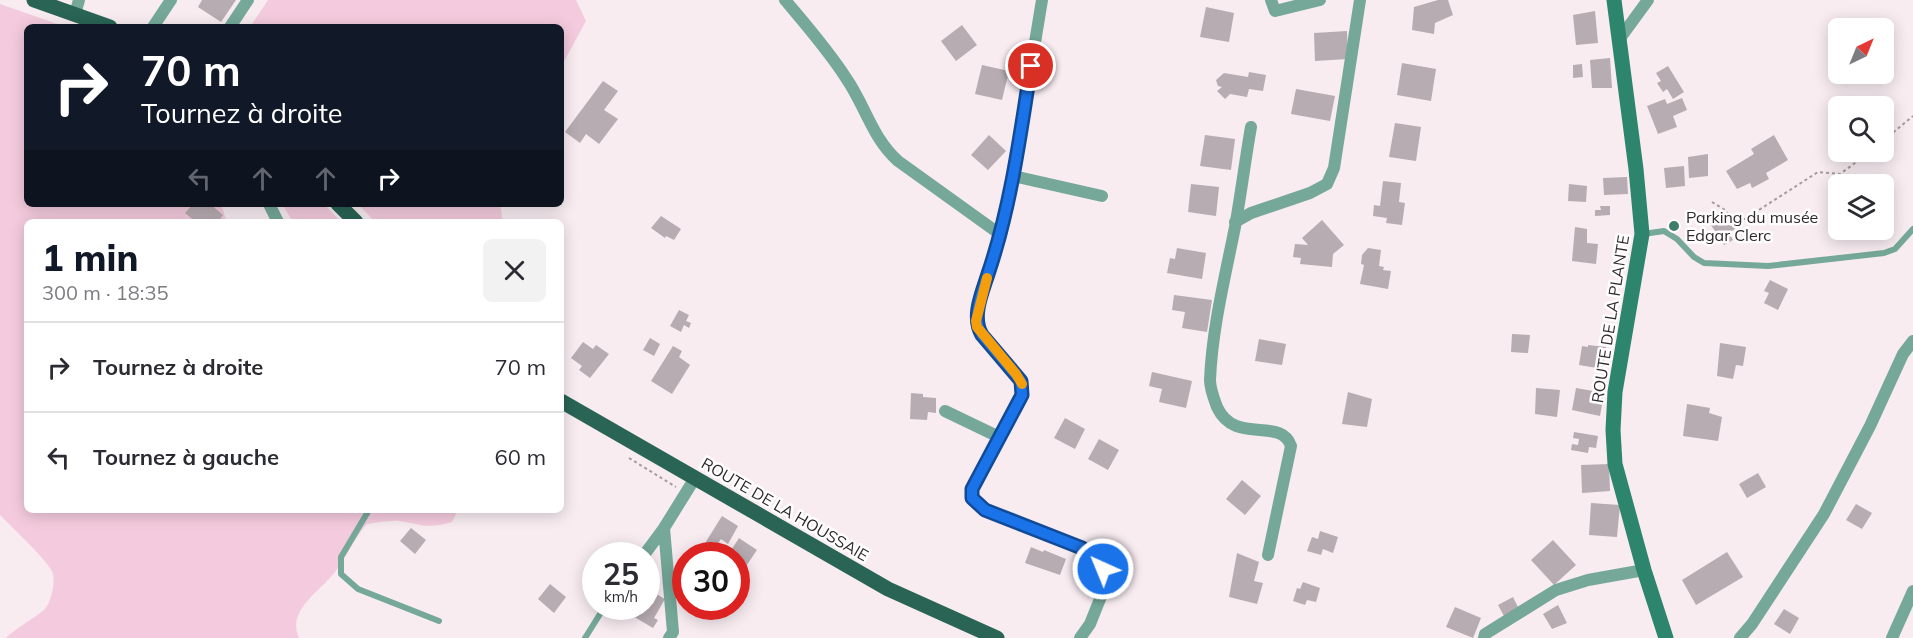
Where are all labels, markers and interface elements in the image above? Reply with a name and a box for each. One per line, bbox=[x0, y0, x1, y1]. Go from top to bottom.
north arrow bbox=[1828, 18, 1894, 84]
map controls bbox=[1828, 18, 1894, 240]
pin bbox=[1005, 40, 1056, 91]
text: 70 m bbox=[141, 44, 241, 97]
icon: right bbox=[42, 48, 120, 126]
icon: arrive bbox=[1014, 49, 1047, 82]
text: Tournez à droite bbox=[141, 96, 342, 130]
button: search bbox=[1828, 96, 1894, 162]
icon: left bbox=[183, 162, 216, 195]
icon: ahead bbox=[246, 162, 279, 195]
icon: ahead bbox=[309, 162, 342, 195]
icon: right bbox=[372, 162, 405, 195]
button: layers bbox=[1828, 174, 1894, 240]
place label: Parking du musée Edgar Clerc bbox=[1686, 207, 1818, 245]
marker: Parking du musée Edgar Clerc bbox=[1667, 219, 1681, 233]
street label: ROUTE DE LA PLANTE bbox=[1587, 234, 1633, 404]
text: 1 min bbox=[42, 235, 138, 280]
button: close bbox=[483, 239, 546, 302]
text: 300 m · 18:35 bbox=[42, 280, 168, 305]
icon: right bbox=[42, 351, 75, 384]
text: Tournez à droite bbox=[93, 353, 263, 381]
text: 70 m bbox=[495, 353, 546, 381]
icon: left bbox=[42, 441, 75, 474]
text: Tournez à gauche bbox=[93, 443, 279, 471]
text: 60 m bbox=[495, 443, 546, 471]
street label: ROUTE DE LA HOUSSAIE bbox=[698, 453, 872, 565]
position arrow bbox=[1071, 537, 1135, 601]
speed limit sign: 30 bbox=[672, 542, 750, 620]
text: 25 bbox=[603, 555, 639, 593]
text: km/h bbox=[604, 587, 638, 606]

